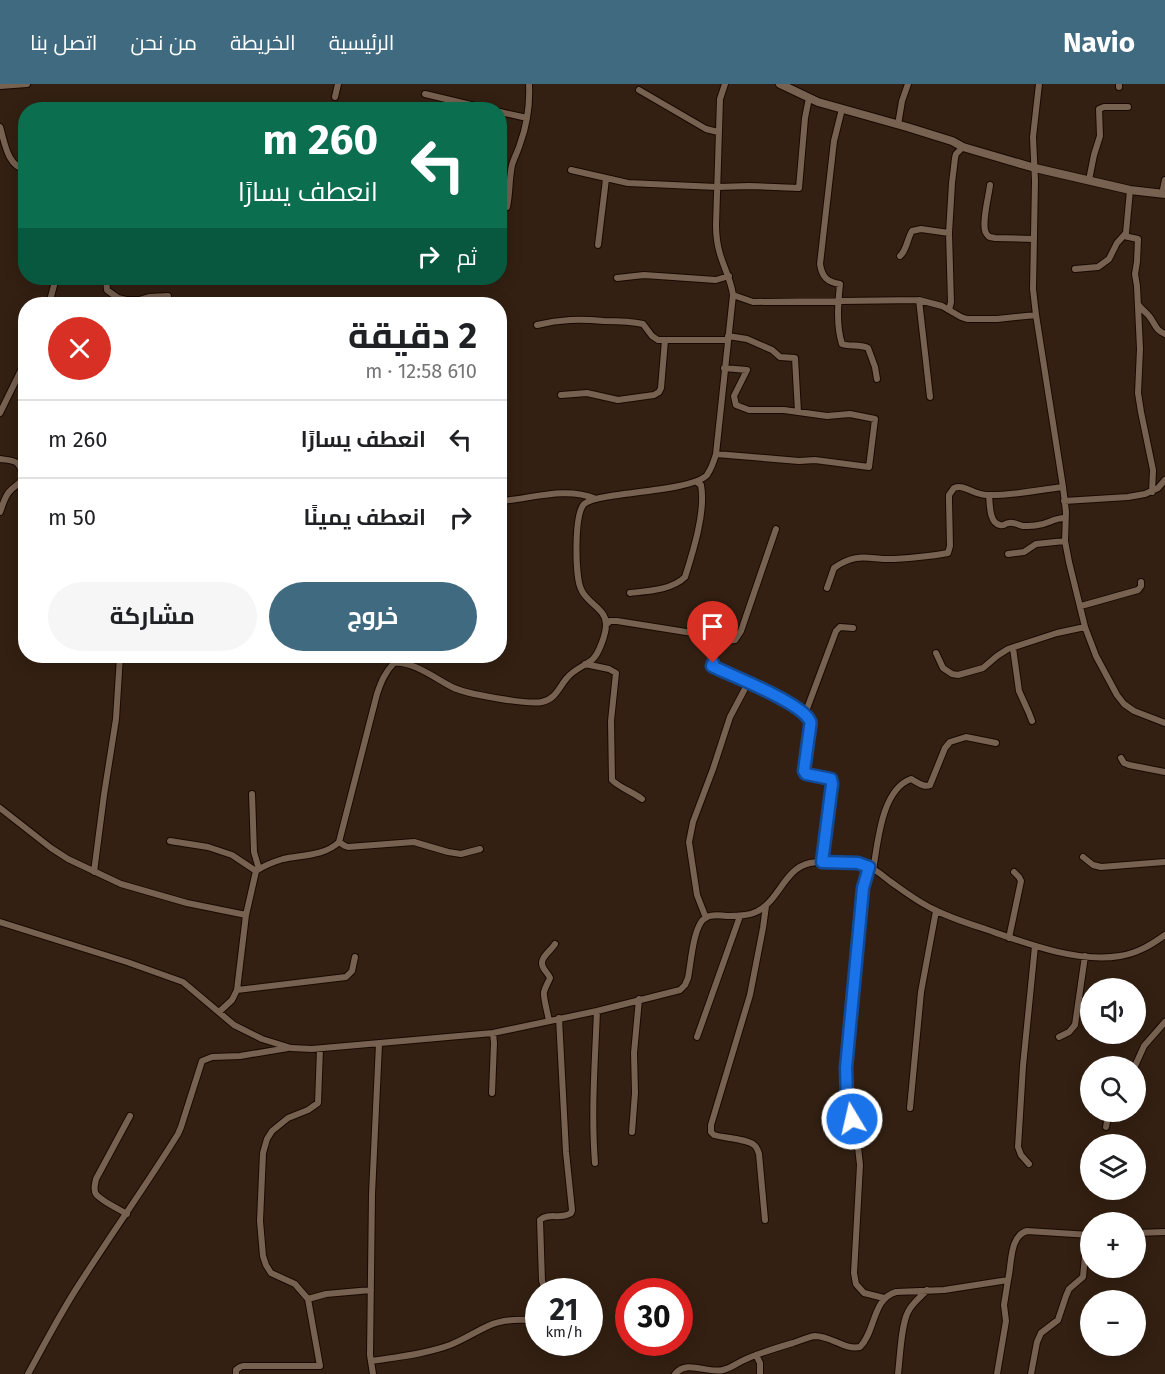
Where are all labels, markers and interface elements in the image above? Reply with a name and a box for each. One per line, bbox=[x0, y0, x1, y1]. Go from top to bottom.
text: Navio bbox=[1063, 26, 1135, 59]
text: اتصل بنا bbox=[30, 30, 97, 56]
text: من نحن bbox=[130, 30, 197, 56]
text: الخريطة bbox=[230, 30, 296, 56]
text: الرئيسية bbox=[329, 30, 395, 56]
text: 260 m bbox=[263, 115, 378, 165]
icon: left bbox=[399, 126, 477, 204]
text: انعطف يسارًا bbox=[238, 176, 378, 208]
icon: right bbox=[412, 240, 445, 273]
text: ثم bbox=[457, 244, 477, 271]
text: 2 دقيقة bbox=[348, 314, 477, 358]
button: close bbox=[48, 317, 111, 380]
text: 610 m · 12:58 bbox=[365, 359, 477, 383]
icon: left bbox=[444, 423, 477, 456]
text: 260 m bbox=[48, 426, 108, 453]
text: انعطف يسارًا bbox=[301, 426, 426, 453]
icon: right bbox=[444, 501, 477, 534]
text: 50 m bbox=[48, 504, 96, 531]
text: انعطف يمينًا bbox=[304, 504, 426, 531]
button: مشاركة bbox=[48, 582, 257, 651]
button: خروج bbox=[269, 582, 477, 651]
pin bbox=[687, 601, 738, 663]
icon: arrive bbox=[696, 610, 729, 643]
map controls bbox=[1080, 978, 1146, 1356]
button: sound bbox=[1080, 978, 1146, 1044]
button: search bbox=[1080, 1056, 1146, 1122]
position arrow bbox=[820, 1087, 884, 1151]
button: layers bbox=[1080, 1134, 1146, 1200]
button: + bbox=[1080, 1212, 1146, 1278]
speed limit sign: 30 bbox=[615, 1278, 693, 1356]
button: − bbox=[1080, 1290, 1146, 1356]
text: 21 bbox=[550, 1292, 578, 1328]
text: km/h bbox=[545, 1323, 583, 1341]

